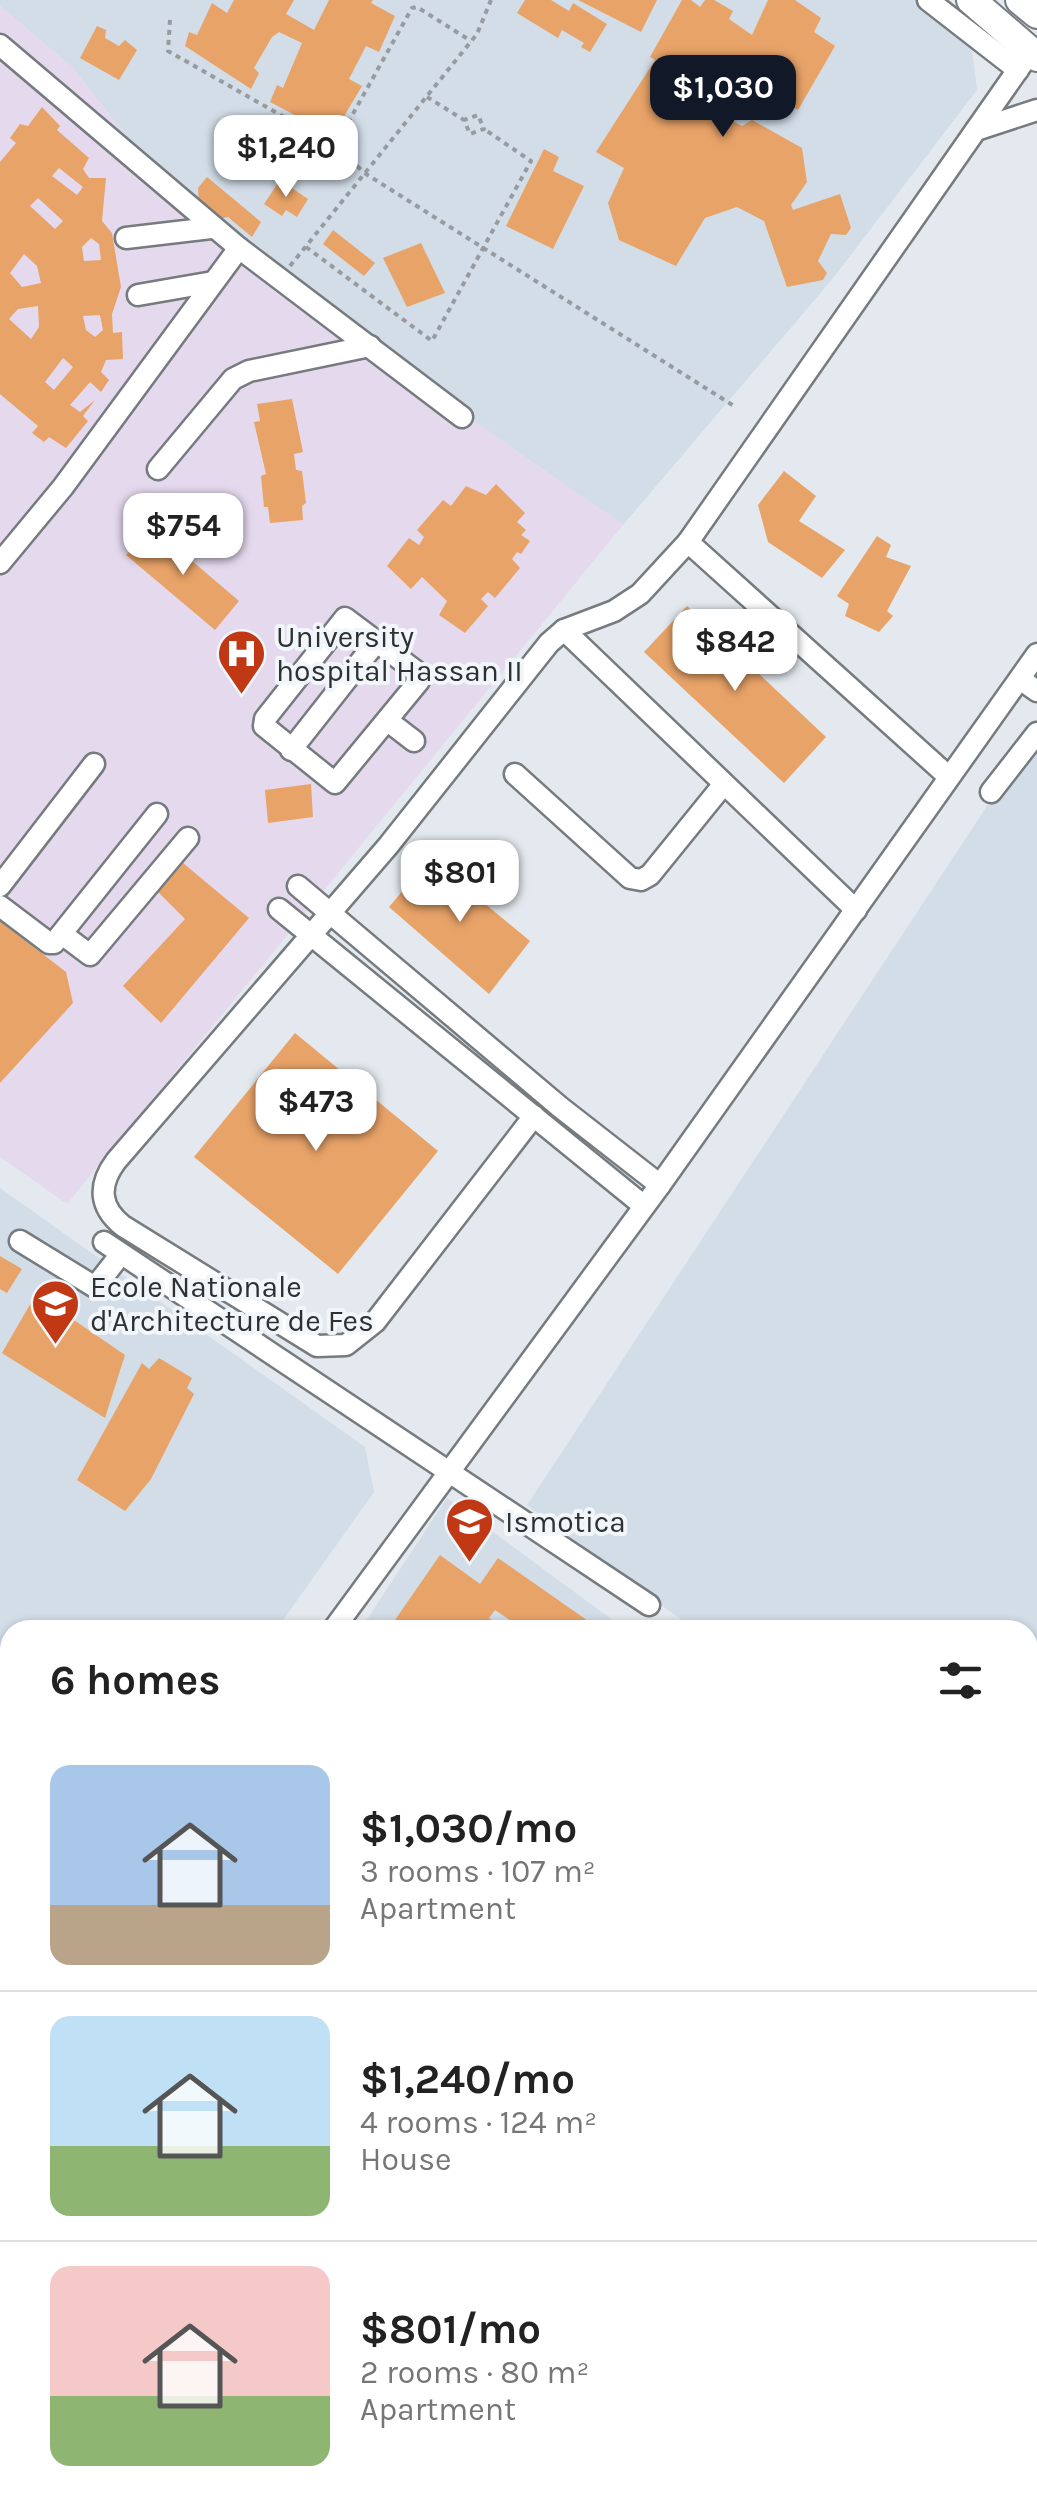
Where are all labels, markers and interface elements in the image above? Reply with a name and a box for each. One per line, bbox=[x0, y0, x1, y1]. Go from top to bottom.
pin: $1,030 bbox=[642, 55, 804, 140]
text: $1,030 bbox=[672, 69, 774, 106]
pin: $1,240 bbox=[205, 115, 367, 200]
text: $1,240 bbox=[236, 129, 336, 166]
pin: $754 bbox=[124, 493, 242, 578]
text: $754 bbox=[145, 507, 221, 544]
pin: $842 bbox=[676, 609, 794, 694]
place label: University hospital Hassan II bbox=[276, 619, 523, 689]
text: $842 bbox=[694, 623, 776, 660]
hospital icon: University hospital Hassan II bbox=[215, 628, 267, 696]
pin: $801 bbox=[401, 840, 519, 925]
text: $801 bbox=[423, 854, 497, 891]
pin: $473 bbox=[257, 1069, 375, 1154]
text: $473 bbox=[278, 1083, 354, 1120]
place label: Ecole Nationale d'Architecture de Fes bbox=[90, 1269, 374, 1339]
school or university icon: Ecole Nationale d'Architecture de Fes bbox=[29, 1278, 81, 1346]
school or university icon: Ismotica bbox=[444, 1496, 496, 1564]
place label: Ismotica bbox=[505, 1504, 626, 1540]
icon: filters bbox=[933, 1653, 988, 1708]
text: 6 homes bbox=[50, 1655, 220, 1705]
text: $1,030/mo bbox=[360, 1803, 577, 1853]
icon: home bbox=[130, 1805, 250, 1925]
text: 3 rooms · 107 m² bbox=[360, 1853, 596, 1890]
text: Apartment bbox=[360, 1890, 516, 1927]
text: $1,240/mo bbox=[360, 2054, 575, 2104]
icon: home bbox=[130, 2056, 250, 2176]
text: 4 rooms · 124 m² bbox=[360, 2104, 597, 2141]
text: House bbox=[360, 2141, 452, 2178]
text: $801/mo bbox=[360, 2304, 541, 2354]
icon: home bbox=[130, 2306, 250, 2426]
text: 2 rooms · 80 m² bbox=[360, 2354, 589, 2391]
text: Apartment bbox=[360, 2391, 516, 2428]

